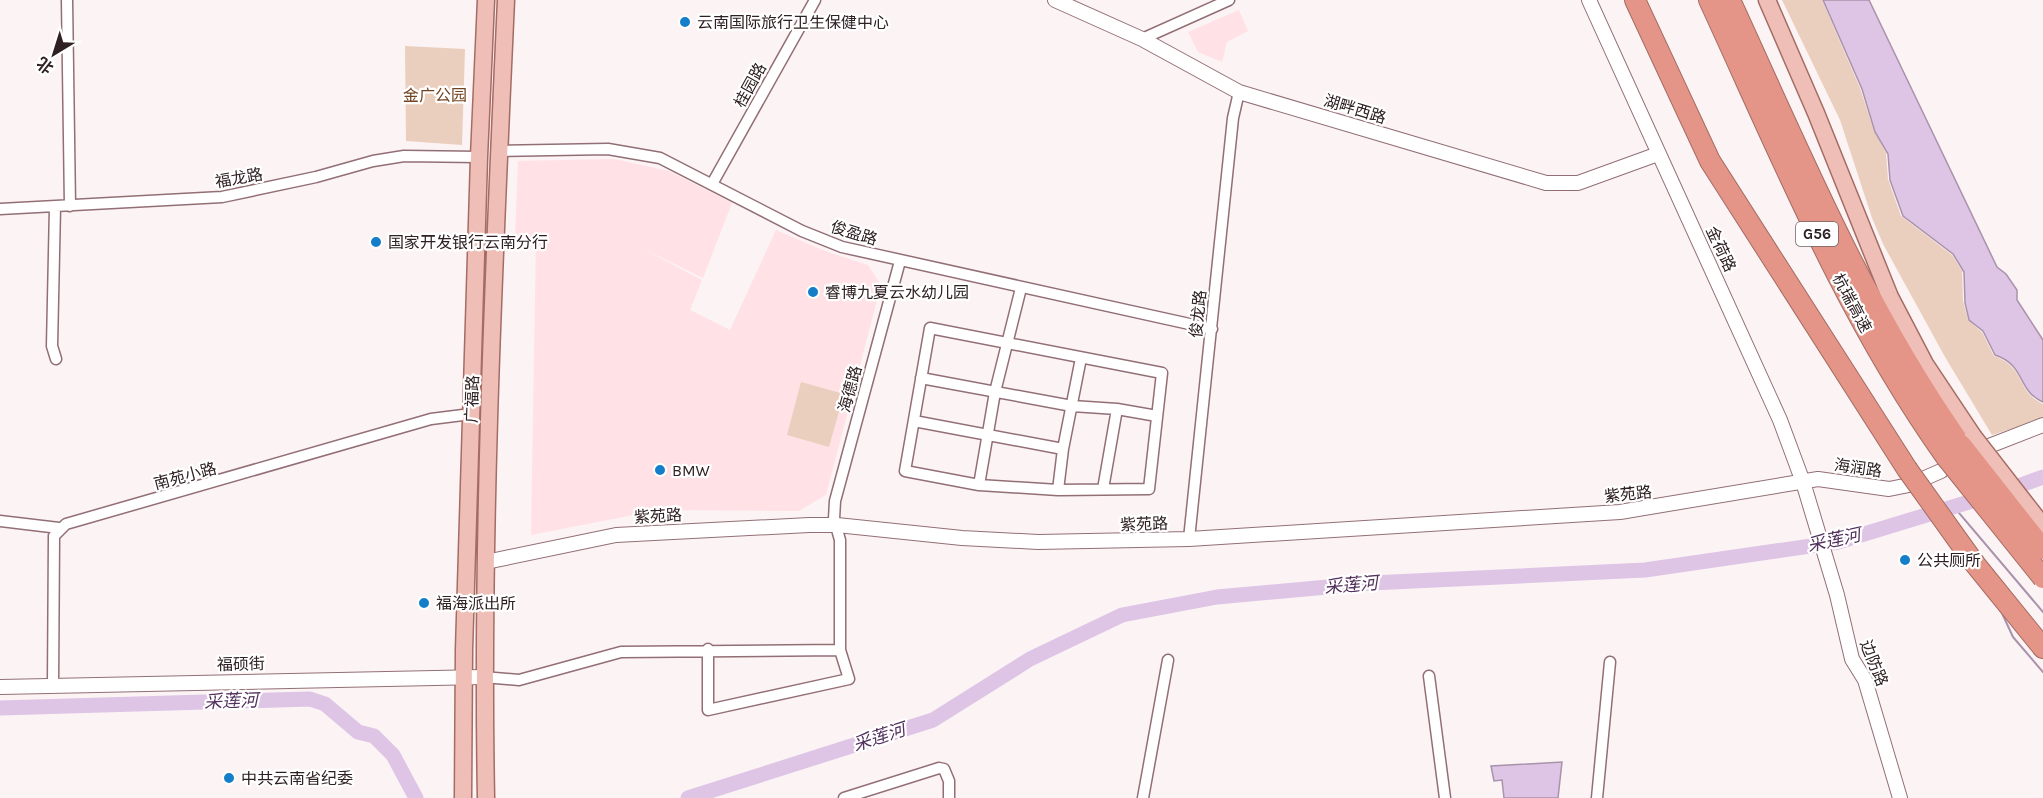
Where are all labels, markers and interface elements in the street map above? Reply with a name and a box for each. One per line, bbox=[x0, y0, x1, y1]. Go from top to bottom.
place label: 云南国际旅行卫生保健中心 bbox=[697, 13, 889, 32]
marker: 云南国际旅行卫生保健中心 bbox=[678, 15, 692, 29]
north arrow bbox=[24, 24, 84, 84]
text: 北 bbox=[33, 53, 57, 78]
street label: 桂园路 bbox=[730, 59, 770, 111]
park label: 金广公园 bbox=[403, 86, 467, 105]
street label: 湖畔西路 bbox=[1322, 91, 1388, 127]
street label: 福龙路 bbox=[214, 164, 264, 192]
street label: 俊盈路 bbox=[828, 217, 880, 249]
road number: G56 bbox=[1796, 222, 1838, 246]
street label: 金荷路 bbox=[1702, 223, 1740, 275]
place label: 国家开发银行云南分行 bbox=[388, 233, 548, 252]
marker: 国家开发银行云南分行 bbox=[369, 235, 383, 249]
street label: 杭瑞高速 bbox=[1829, 270, 1875, 336]
place label: 睿博九夏云水幼儿园 bbox=[825, 283, 969, 302]
marker: 睿博九夏云水幼儿园 bbox=[806, 285, 820, 299]
street label: 俊龙路 bbox=[1186, 289, 1210, 339]
street label: 海德路 bbox=[835, 363, 865, 415]
street label: 广福路 bbox=[462, 375, 482, 423]
street label: 海润路 bbox=[1833, 455, 1883, 481]
street label: 南苑小路 bbox=[152, 459, 218, 493]
place label: BMW bbox=[672, 461, 710, 480]
marker: BMW bbox=[653, 463, 667, 477]
street label: 紫苑路 bbox=[1603, 482, 1653, 506]
street label: 紫苑路 bbox=[634, 505, 682, 527]
street label: 紫苑路 bbox=[1120, 514, 1168, 534]
water label: 采莲河 bbox=[1805, 523, 1866, 556]
place label: 公共厕所 bbox=[1917, 551, 1981, 570]
marker: 公共厕所 bbox=[1898, 553, 1912, 567]
water label: 采莲河 bbox=[1323, 571, 1382, 598]
place label: 福海派出所 bbox=[436, 594, 516, 613]
marker: 福海派出所 bbox=[417, 596, 431, 610]
street label: 边防路 bbox=[1856, 637, 1892, 689]
street label: 福硕街 bbox=[217, 654, 265, 674]
water label: 采莲河 bbox=[204, 689, 261, 713]
water label: 采莲河 bbox=[850, 717, 911, 756]
place label: 中共云南省纪委 bbox=[241, 769, 353, 788]
marker: 中共云南省纪委 bbox=[222, 771, 236, 785]

